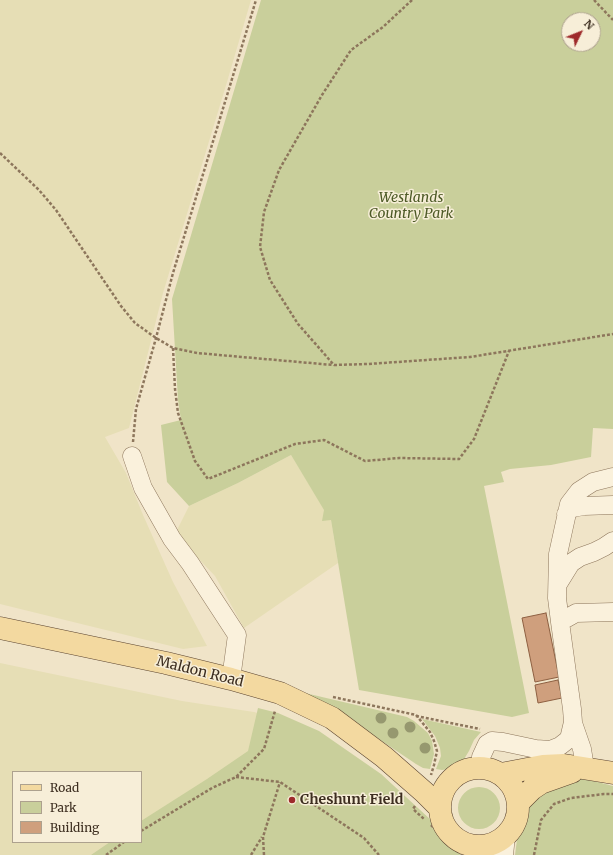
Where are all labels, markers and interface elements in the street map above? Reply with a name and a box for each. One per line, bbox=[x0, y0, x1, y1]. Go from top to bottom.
north arrow bbox=[561, 12, 601, 52]
text: N bbox=[581, 17, 597, 32]
park label: Westlands Country Park bbox=[369, 190, 453, 222]
street label: Maldon Road bbox=[155, 653, 245, 691]
legend bbox=[12, 771, 142, 843]
text: Road bbox=[50, 780, 79, 795]
place label: Cheshunt Field bbox=[300, 792, 404, 808]
marker: Cheshunt Field bbox=[287, 795, 297, 805]
text: Park bbox=[50, 800, 77, 815]
text: Building bbox=[50, 820, 99, 835]

